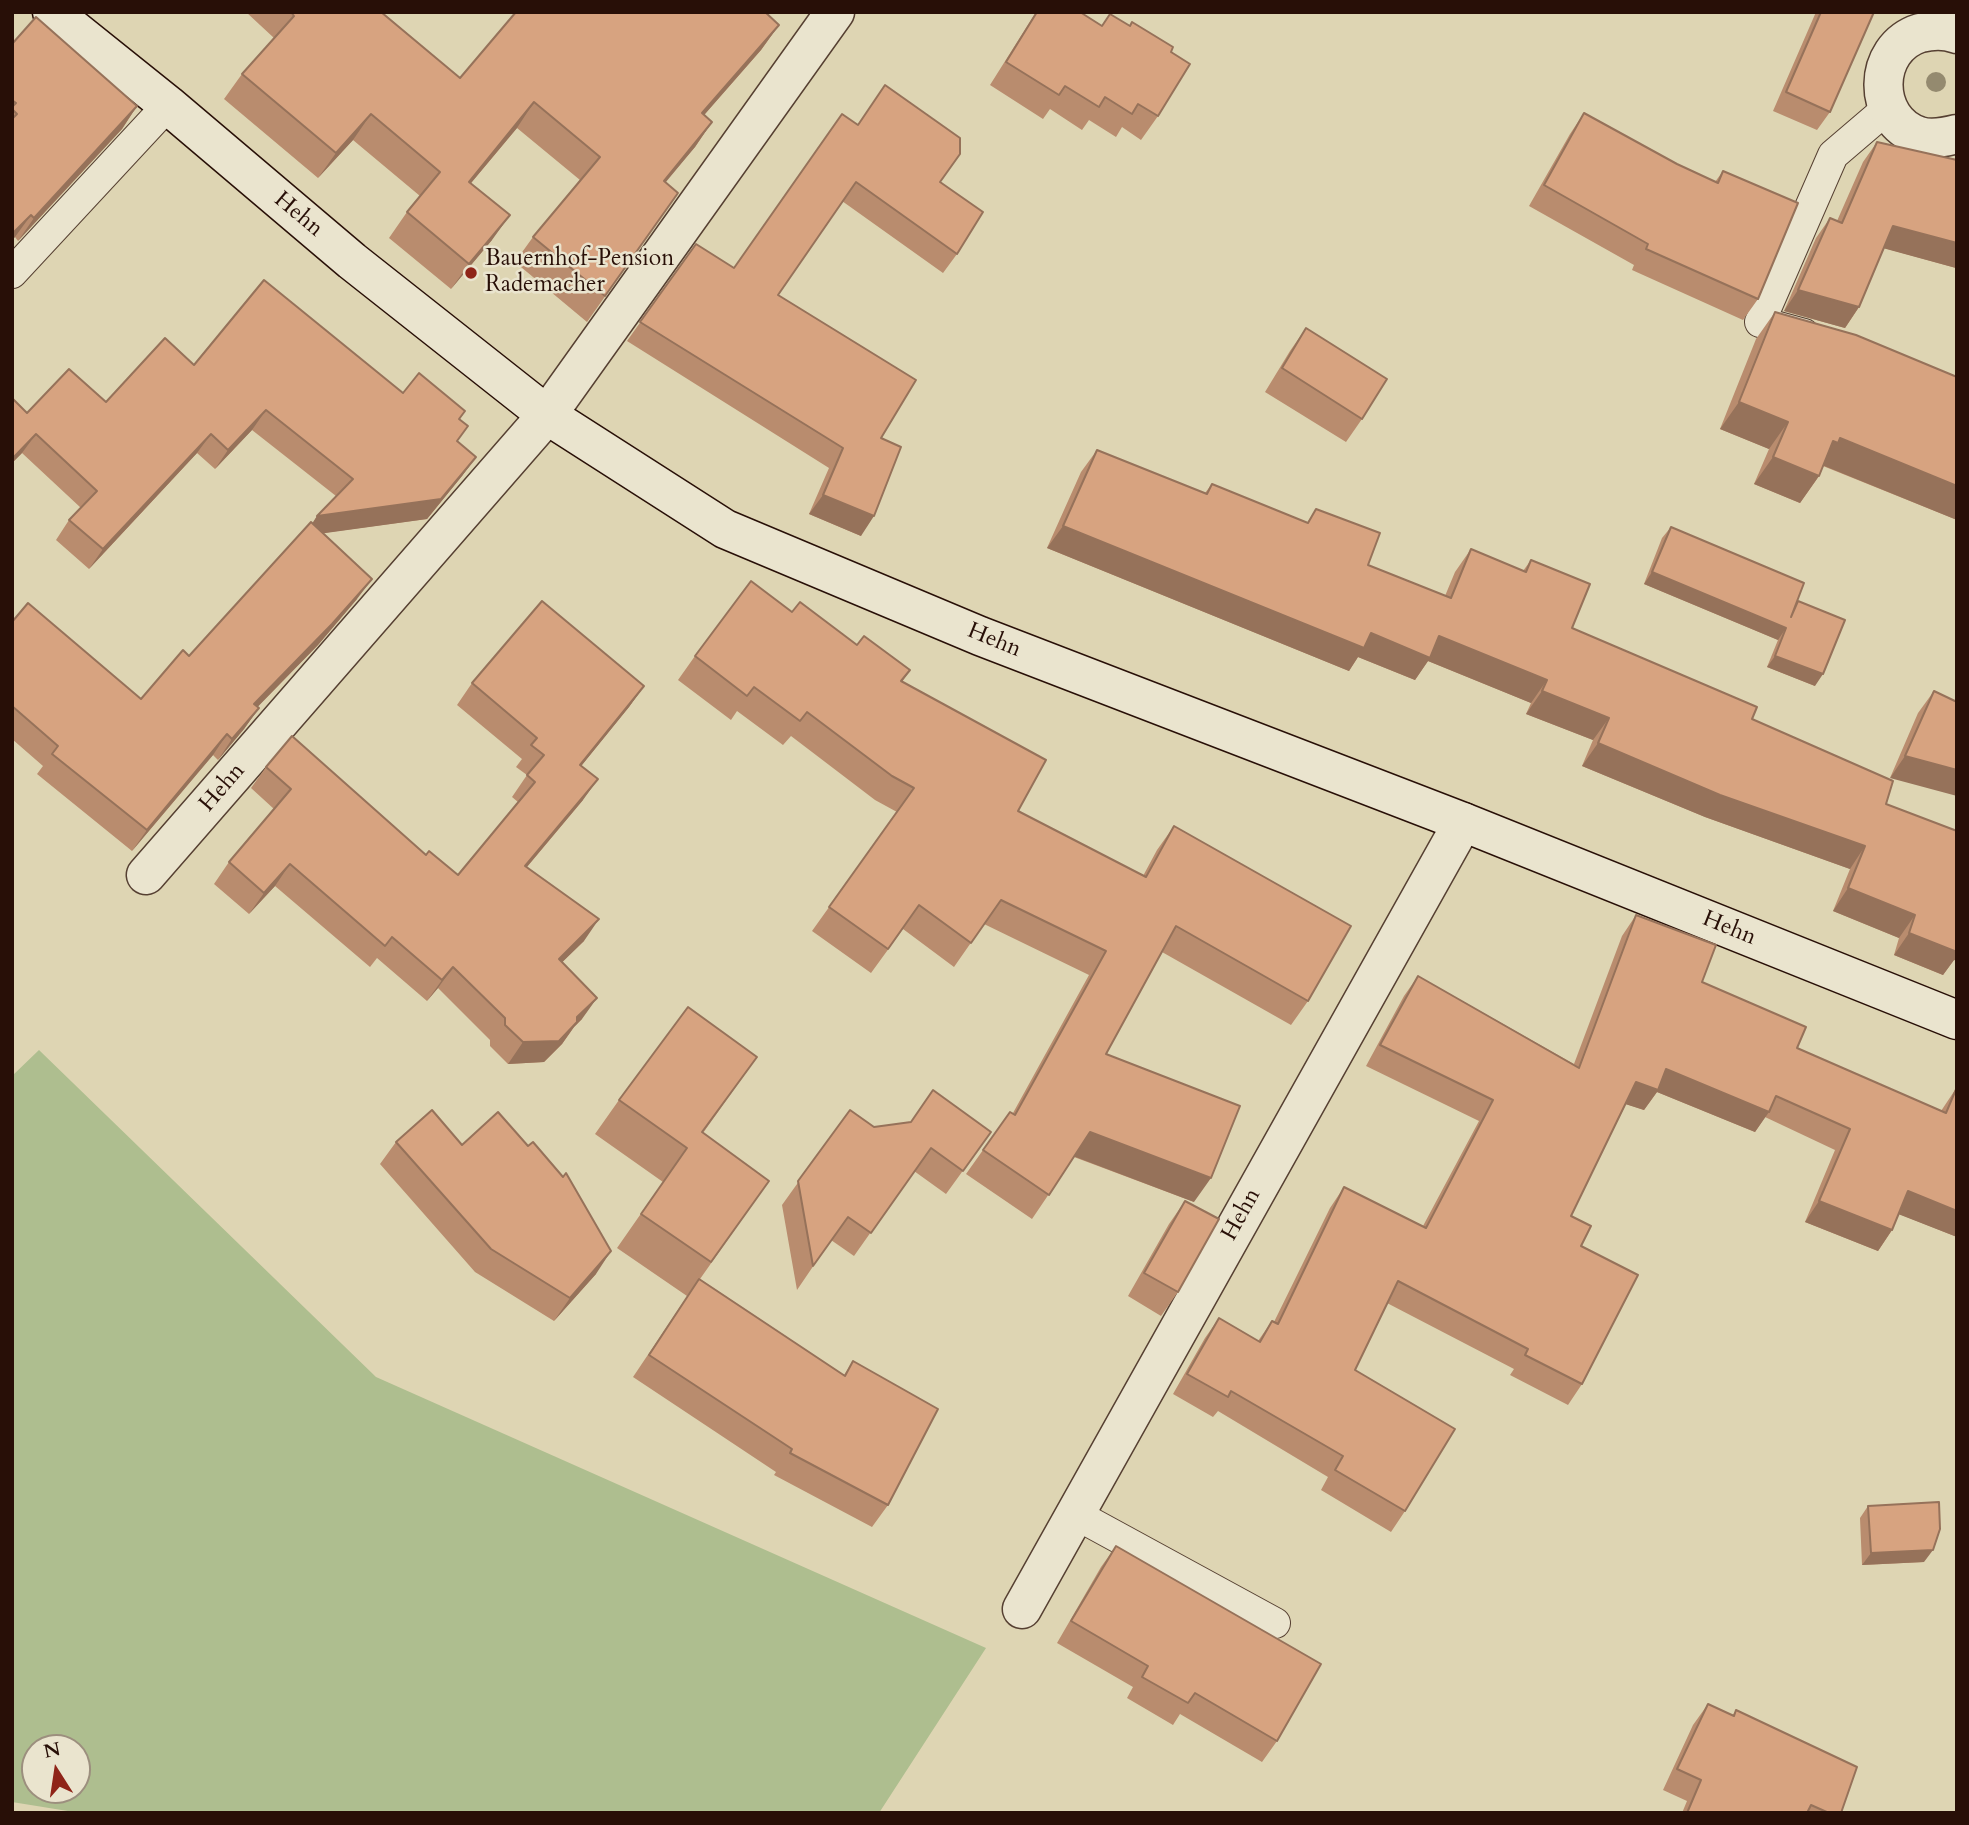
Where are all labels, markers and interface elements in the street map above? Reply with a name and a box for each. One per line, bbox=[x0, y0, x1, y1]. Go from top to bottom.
street label: Hehn bbox=[268, 187, 328, 243]
place label: Bauernhof-Pension Rademacher bbox=[485, 246, 674, 300]
marker: Bauernhof-Pension Rademacher bbox=[463, 265, 479, 281]
street label: Hehn bbox=[963, 618, 1025, 664]
street label: Hehn bbox=[194, 758, 252, 818]
street label: Hehn bbox=[1698, 906, 1760, 952]
street label: Hehn bbox=[1217, 1184, 1267, 1246]
north arrow bbox=[21, 1734, 91, 1804]
text: N bbox=[41, 1736, 63, 1765]

